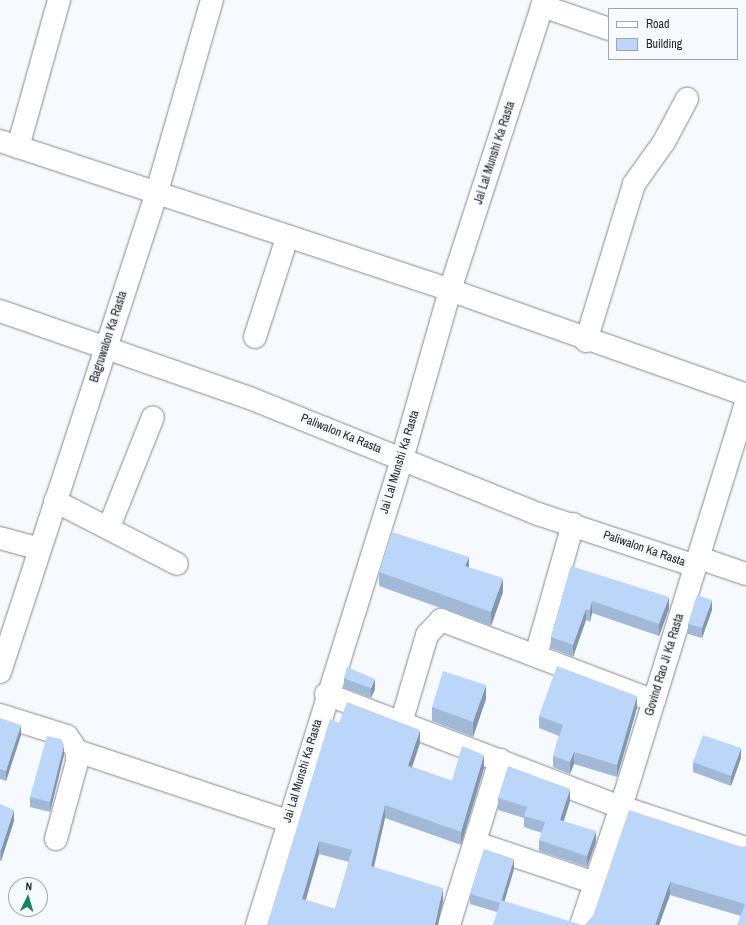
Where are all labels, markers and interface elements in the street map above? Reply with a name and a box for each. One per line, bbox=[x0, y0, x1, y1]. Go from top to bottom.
legend bbox=[608, 8, 738, 60]
text: Road bbox=[646, 16, 670, 32]
text: Building bbox=[646, 36, 682, 52]
street label: Jai Lal Munshi Ka Rasta bbox=[472, 100, 518, 206]
street label: Bagruwalon Ka Rasta bbox=[87, 290, 131, 384]
street label: Jai Lal Munshi Ka Rasta bbox=[377, 409, 423, 515]
street label: Paliwalon Ka Rasta bbox=[298, 411, 384, 457]
street label: Paliwalon Ka Rasta bbox=[601, 528, 687, 570]
street label: Govind Rao Ji Ka Rasta bbox=[643, 612, 687, 718]
street label: Jai Lal Munshi Ka Rasta bbox=[280, 718, 326, 824]
north arrow bbox=[8, 877, 48, 917]
text: N bbox=[25, 879, 33, 893]

